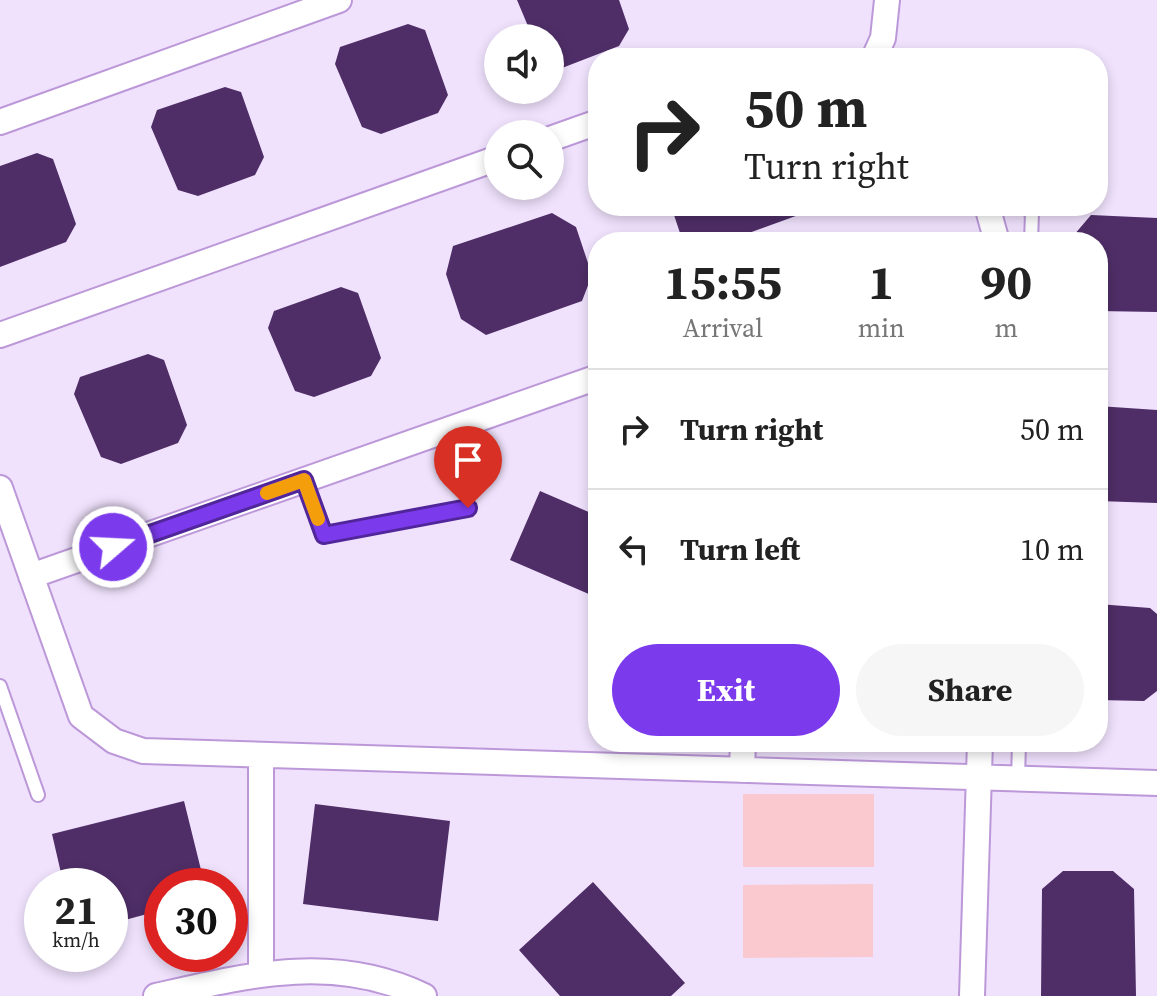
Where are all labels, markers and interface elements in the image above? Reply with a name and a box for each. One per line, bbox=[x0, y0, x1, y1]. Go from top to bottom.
map controls bbox=[484, 24, 564, 200]
button: sound bbox=[484, 24, 564, 104]
text: 50 m bbox=[744, 69, 867, 146]
icon: right bbox=[612, 80, 716, 184]
button: search bbox=[484, 120, 564, 200]
text: Turn right bbox=[744, 142, 909, 191]
text: 15:55 bbox=[664, 249, 782, 315]
text: 1 bbox=[868, 249, 894, 315]
text: 90 bbox=[980, 249, 1032, 315]
text: Arrival bbox=[683, 310, 763, 346]
text: min bbox=[858, 310, 905, 346]
text: m bbox=[995, 310, 1018, 346]
icon: right bbox=[612, 407, 656, 451]
text: Turn right bbox=[680, 409, 823, 450]
text: 50 m bbox=[1020, 409, 1084, 450]
pin bbox=[434, 426, 502, 508]
icon: arrive bbox=[446, 438, 490, 482]
position arrow bbox=[71, 505, 155, 589]
icon: left bbox=[612, 527, 656, 571]
text: Turn left bbox=[680, 529, 800, 570]
text: 10 m bbox=[1020, 529, 1084, 570]
button: Exit bbox=[612, 644, 840, 736]
button: Share bbox=[856, 644, 1084, 736]
speed limit sign: 30 bbox=[144, 868, 248, 972]
text: 21 bbox=[54, 883, 98, 937]
text: km/h bbox=[52, 926, 100, 954]

